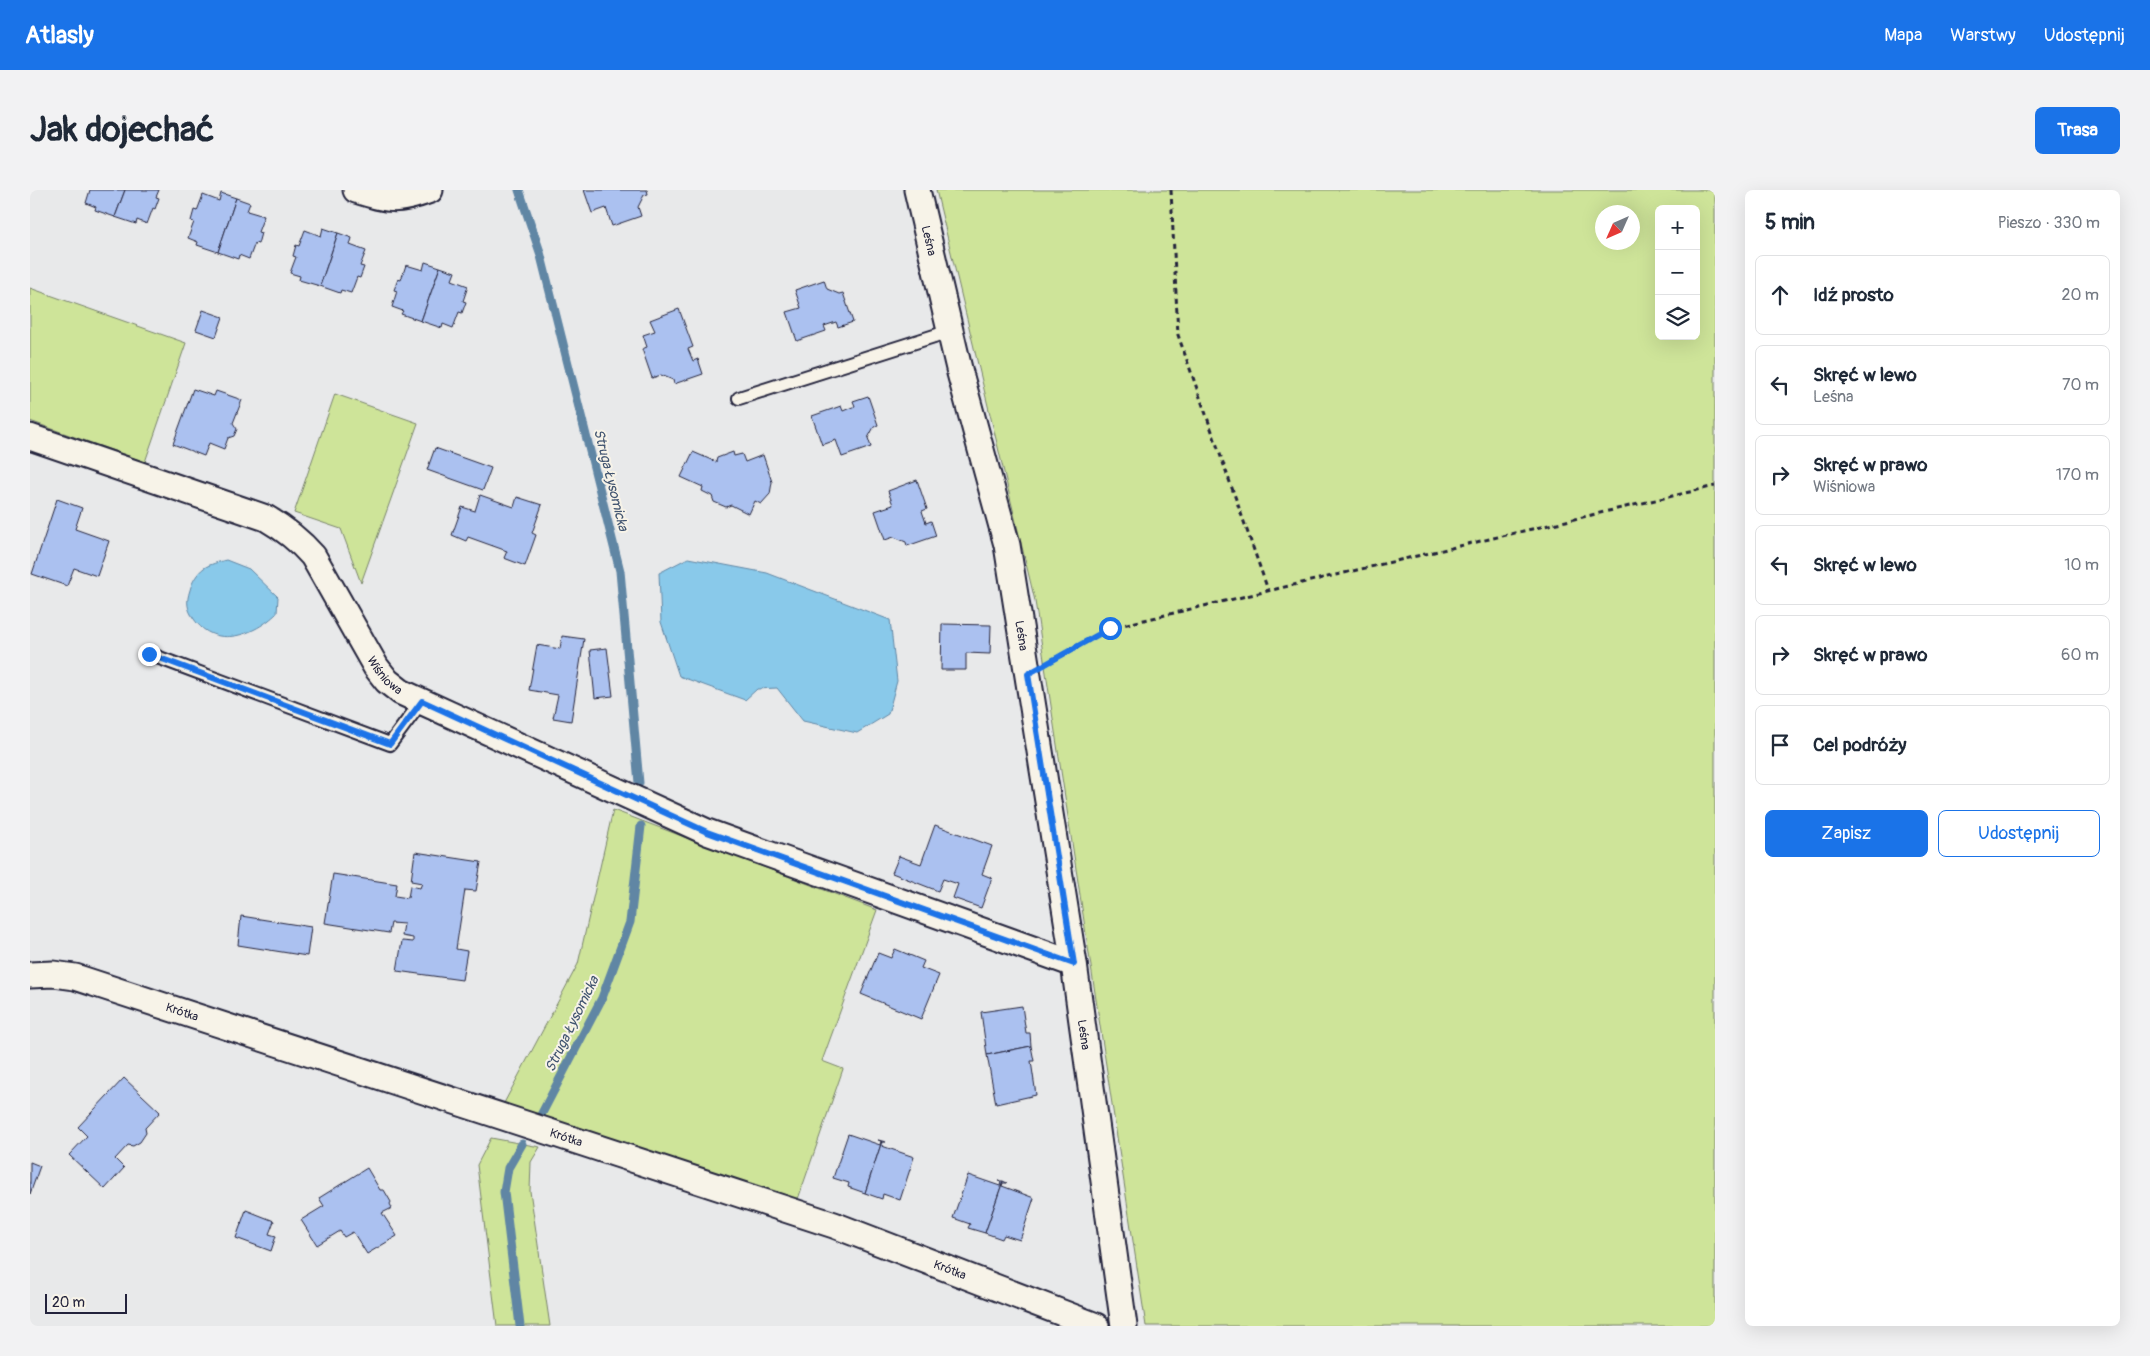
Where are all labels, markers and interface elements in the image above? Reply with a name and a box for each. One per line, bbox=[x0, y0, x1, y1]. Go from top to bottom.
text: Atlasly bbox=[25, 21, 94, 50]
text: Mapa bbox=[1884, 24, 1922, 47]
text: Warstwy bbox=[1950, 24, 2016, 47]
text: Udostępnij bbox=[2044, 24, 2125, 47]
button: Trasa bbox=[2035, 107, 2120, 154]
text: Jak dojechać bbox=[30, 108, 214, 152]
north arrow bbox=[1595, 205, 1640, 250]
map controls bbox=[1655, 205, 1700, 340]
button: + bbox=[1655, 205, 1700, 250]
text: 5 min bbox=[1765, 209, 1815, 236]
text: Pieszo · 330 m bbox=[1998, 213, 2100, 233]
street label: Leśna bbox=[918, 224, 940, 258]
button: − bbox=[1655, 250, 1700, 295]
icon: ahead bbox=[1766, 281, 1794, 309]
text: Idź prosto bbox=[1813, 283, 1894, 307]
text: 20 m bbox=[2061, 285, 2099, 305]
button: layers bbox=[1655, 295, 1700, 340]
text: Skręć w lewo bbox=[1813, 363, 1917, 387]
icon: left bbox=[1766, 371, 1794, 399]
text: 70 m bbox=[2062, 375, 2099, 395]
text: Leśna bbox=[1813, 387, 1854, 407]
water label: Struga Łysomicka bbox=[590, 427, 632, 534]
text: Skręć w prawo bbox=[1813, 453, 1927, 477]
icon: right bbox=[1766, 461, 1794, 489]
text: 170 m bbox=[2056, 465, 2099, 485]
text: Wiśniowa bbox=[1813, 477, 1875, 497]
icon: left bbox=[1766, 551, 1794, 579]
text: Skręć w lewo bbox=[1813, 553, 1917, 577]
text: 10 m bbox=[2064, 555, 2099, 575]
route start bbox=[1099, 617, 1122, 640]
street label: Leśna bbox=[1012, 619, 1031, 652]
icon: right bbox=[1766, 641, 1794, 669]
route end bbox=[138, 643, 161, 666]
text: Skręć w prawo bbox=[1813, 643, 1927, 667]
text: 60 m bbox=[2061, 645, 2099, 665]
street label: Wiśniowa bbox=[364, 654, 406, 698]
icon: arrive bbox=[1766, 731, 1794, 759]
text: Cel podróży bbox=[1813, 733, 1906, 757]
button: Zapisz bbox=[1765, 810, 1928, 857]
button: Udostępnij bbox=[1938, 810, 2100, 857]
water label: Struga Łysomicka bbox=[542, 972, 603, 1075]
street label: Krótka bbox=[164, 1000, 201, 1024]
street label: Leśna bbox=[1074, 1019, 1093, 1051]
street label: Krótka bbox=[548, 1125, 585, 1150]
street label: Krótka bbox=[932, 1257, 969, 1283]
scale bar bbox=[45, 1291, 128, 1314]
text: 20 m bbox=[52, 1294, 85, 1311]

